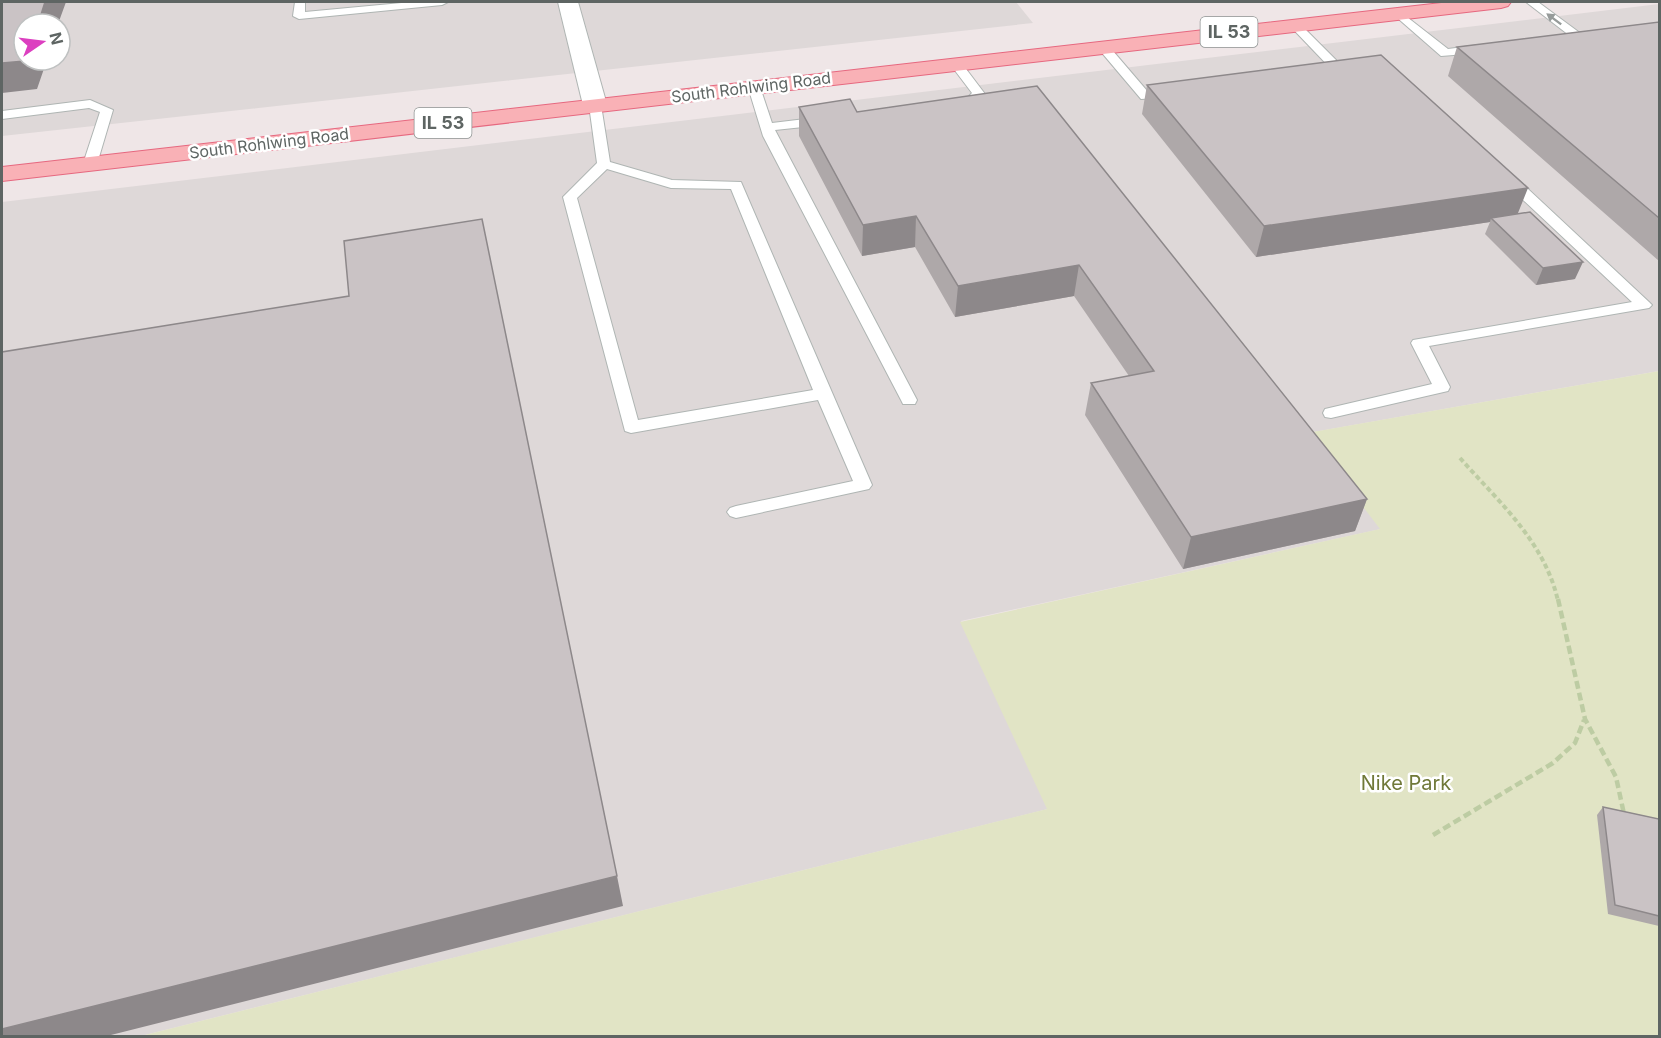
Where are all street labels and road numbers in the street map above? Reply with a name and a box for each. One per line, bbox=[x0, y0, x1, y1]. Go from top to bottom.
road number: IL 53 bbox=[1200, 17, 1258, 47]
street label: South Rohlwing Road bbox=[670, 67, 832, 107]
road number: IL 53 bbox=[414, 108, 472, 138]
street label: South Rohlwing Road bbox=[188, 123, 350, 163]

